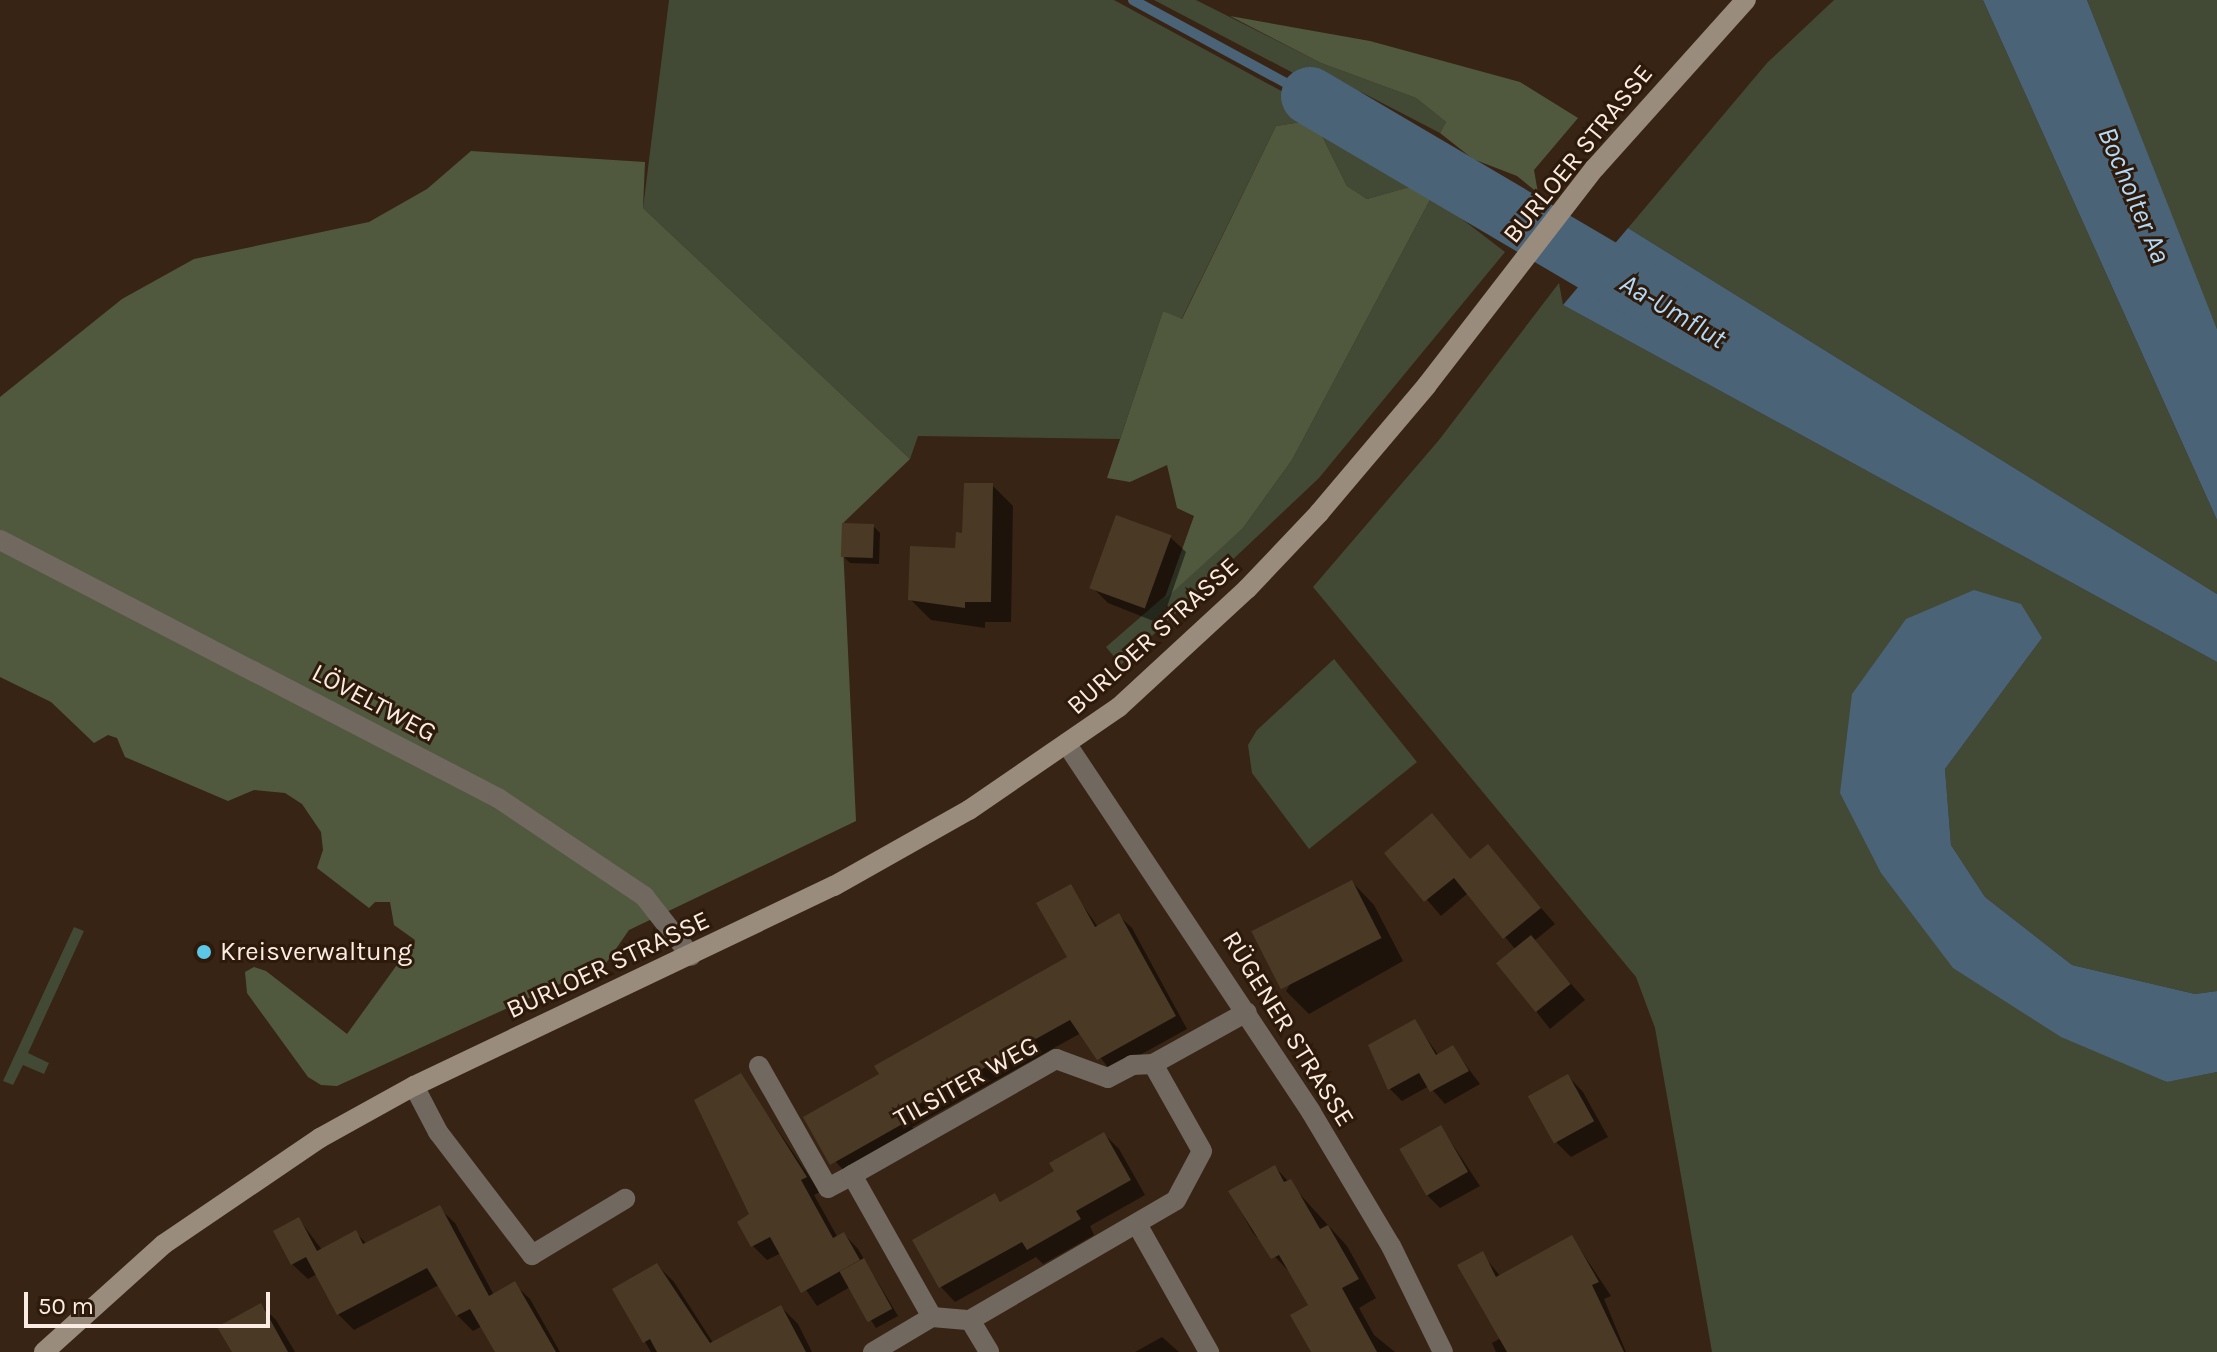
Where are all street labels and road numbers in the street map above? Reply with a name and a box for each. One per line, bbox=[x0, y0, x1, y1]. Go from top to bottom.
street label: BURLOER STRASSE bbox=[1497, 59, 1659, 249]
street label: BURLOER STRASSE bbox=[1061, 551, 1245, 721]
street label: LÖVELTWEG bbox=[306, 657, 442, 749]
street label: BURLOER STRASSE bbox=[502, 904, 714, 1026]
street label: RÜGENER STRASSE bbox=[1215, 926, 1361, 1132]
street label: TILSITER WEG bbox=[889, 1030, 1043, 1134]

